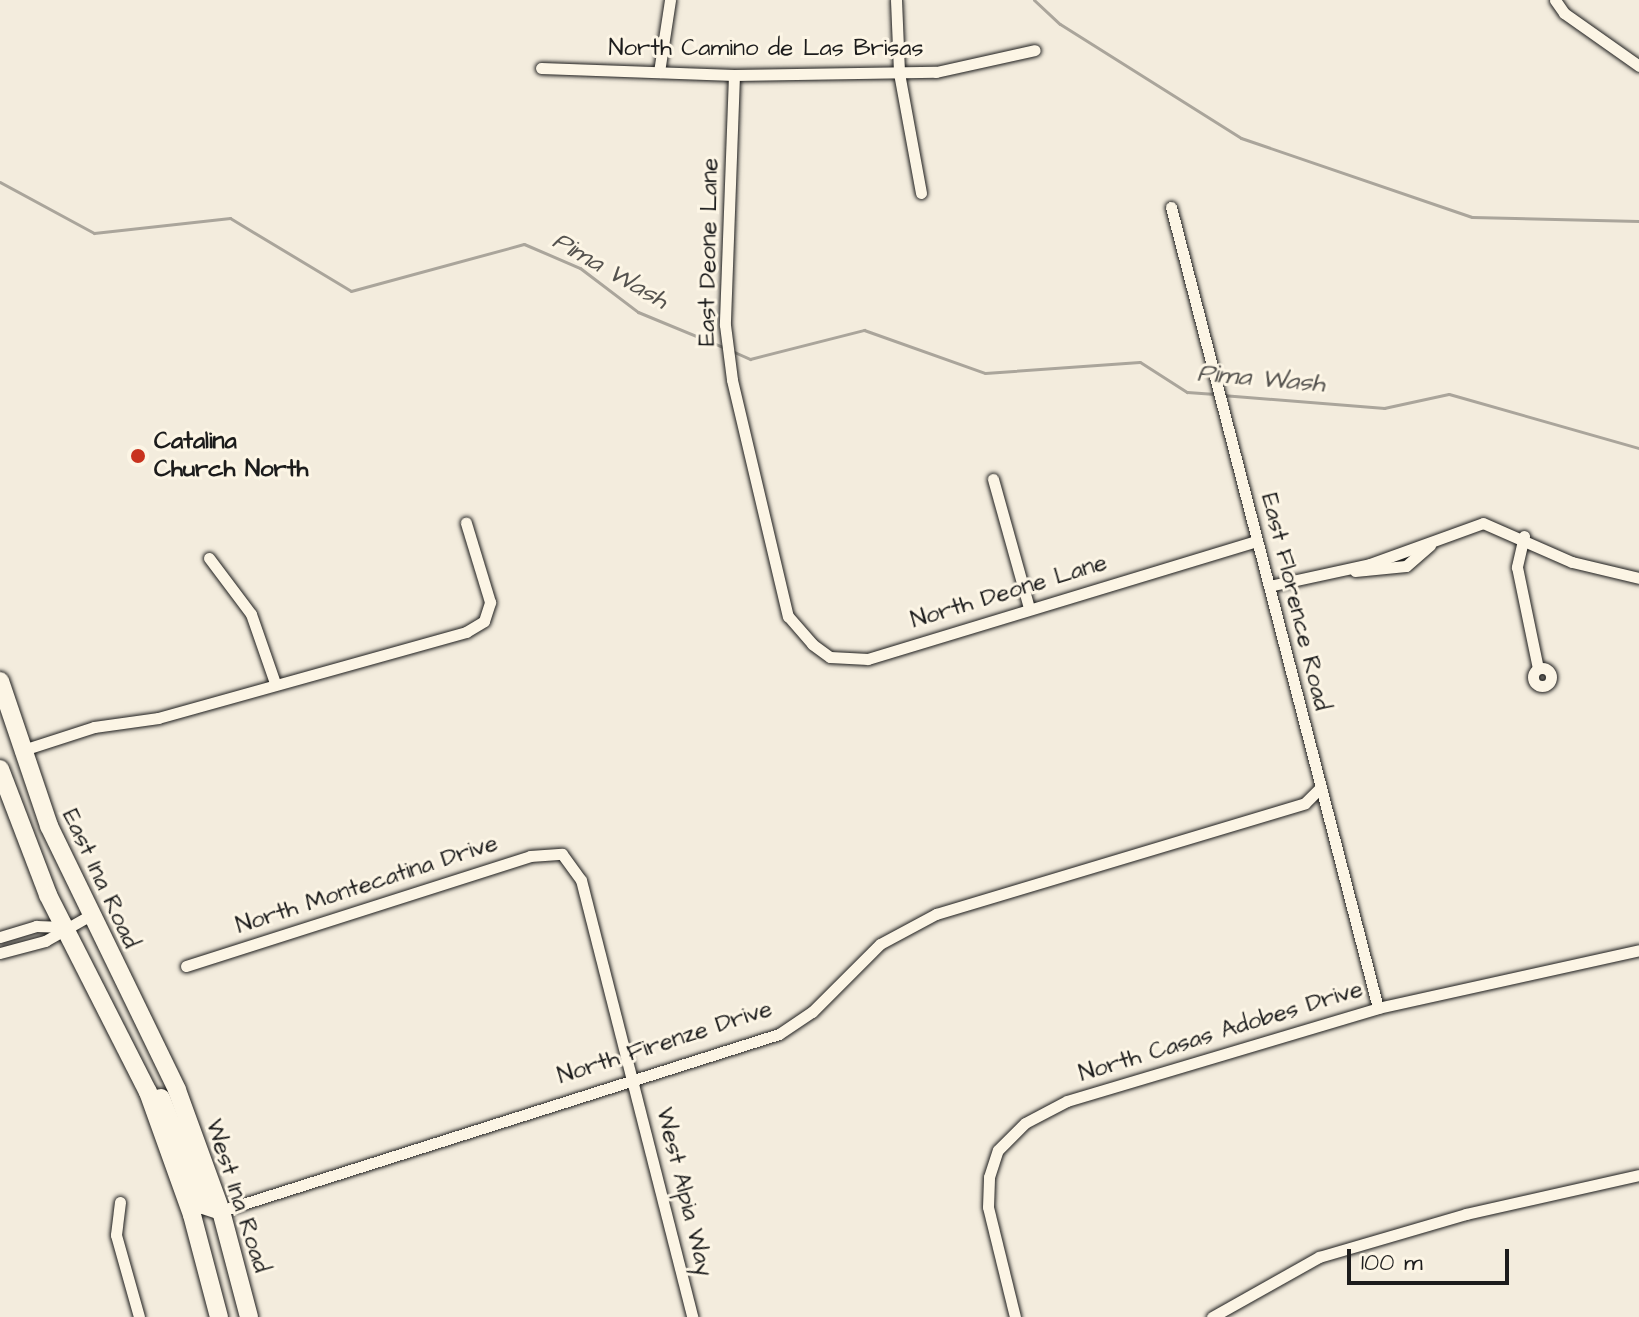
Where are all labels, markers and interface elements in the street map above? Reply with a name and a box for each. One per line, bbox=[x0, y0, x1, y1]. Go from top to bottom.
street label: North Camino de Las Brisas bbox=[608, 35, 924, 63]
street label: East Deone Lane bbox=[693, 158, 725, 346]
water label: Pima Wash bbox=[547, 225, 673, 317]
water label: Pima Wash bbox=[1196, 358, 1326, 400]
place label: Catalina Church North bbox=[154, 428, 308, 484]
marker: Catalina Church North bbox=[129, 447, 147, 465]
street label: East Florence Road bbox=[1254, 490, 1336, 714]
street label: North Deone Lane bbox=[908, 548, 1110, 636]
street label: East Ina Road bbox=[55, 805, 145, 953]
street label: North Montecatina Drive bbox=[233, 829, 501, 941]
street label: North Casas Adobes Drive bbox=[1076, 975, 1366, 1089]
street label: North Firenze Drive bbox=[554, 995, 776, 1091]
street label: West Alpia Way bbox=[649, 1105, 719, 1279]
street label: West Ina Road bbox=[199, 1116, 275, 1276]
scale bar bbox=[1351, 1233, 1513, 1283]
text: 100 m bbox=[1361, 1246, 1423, 1280]

